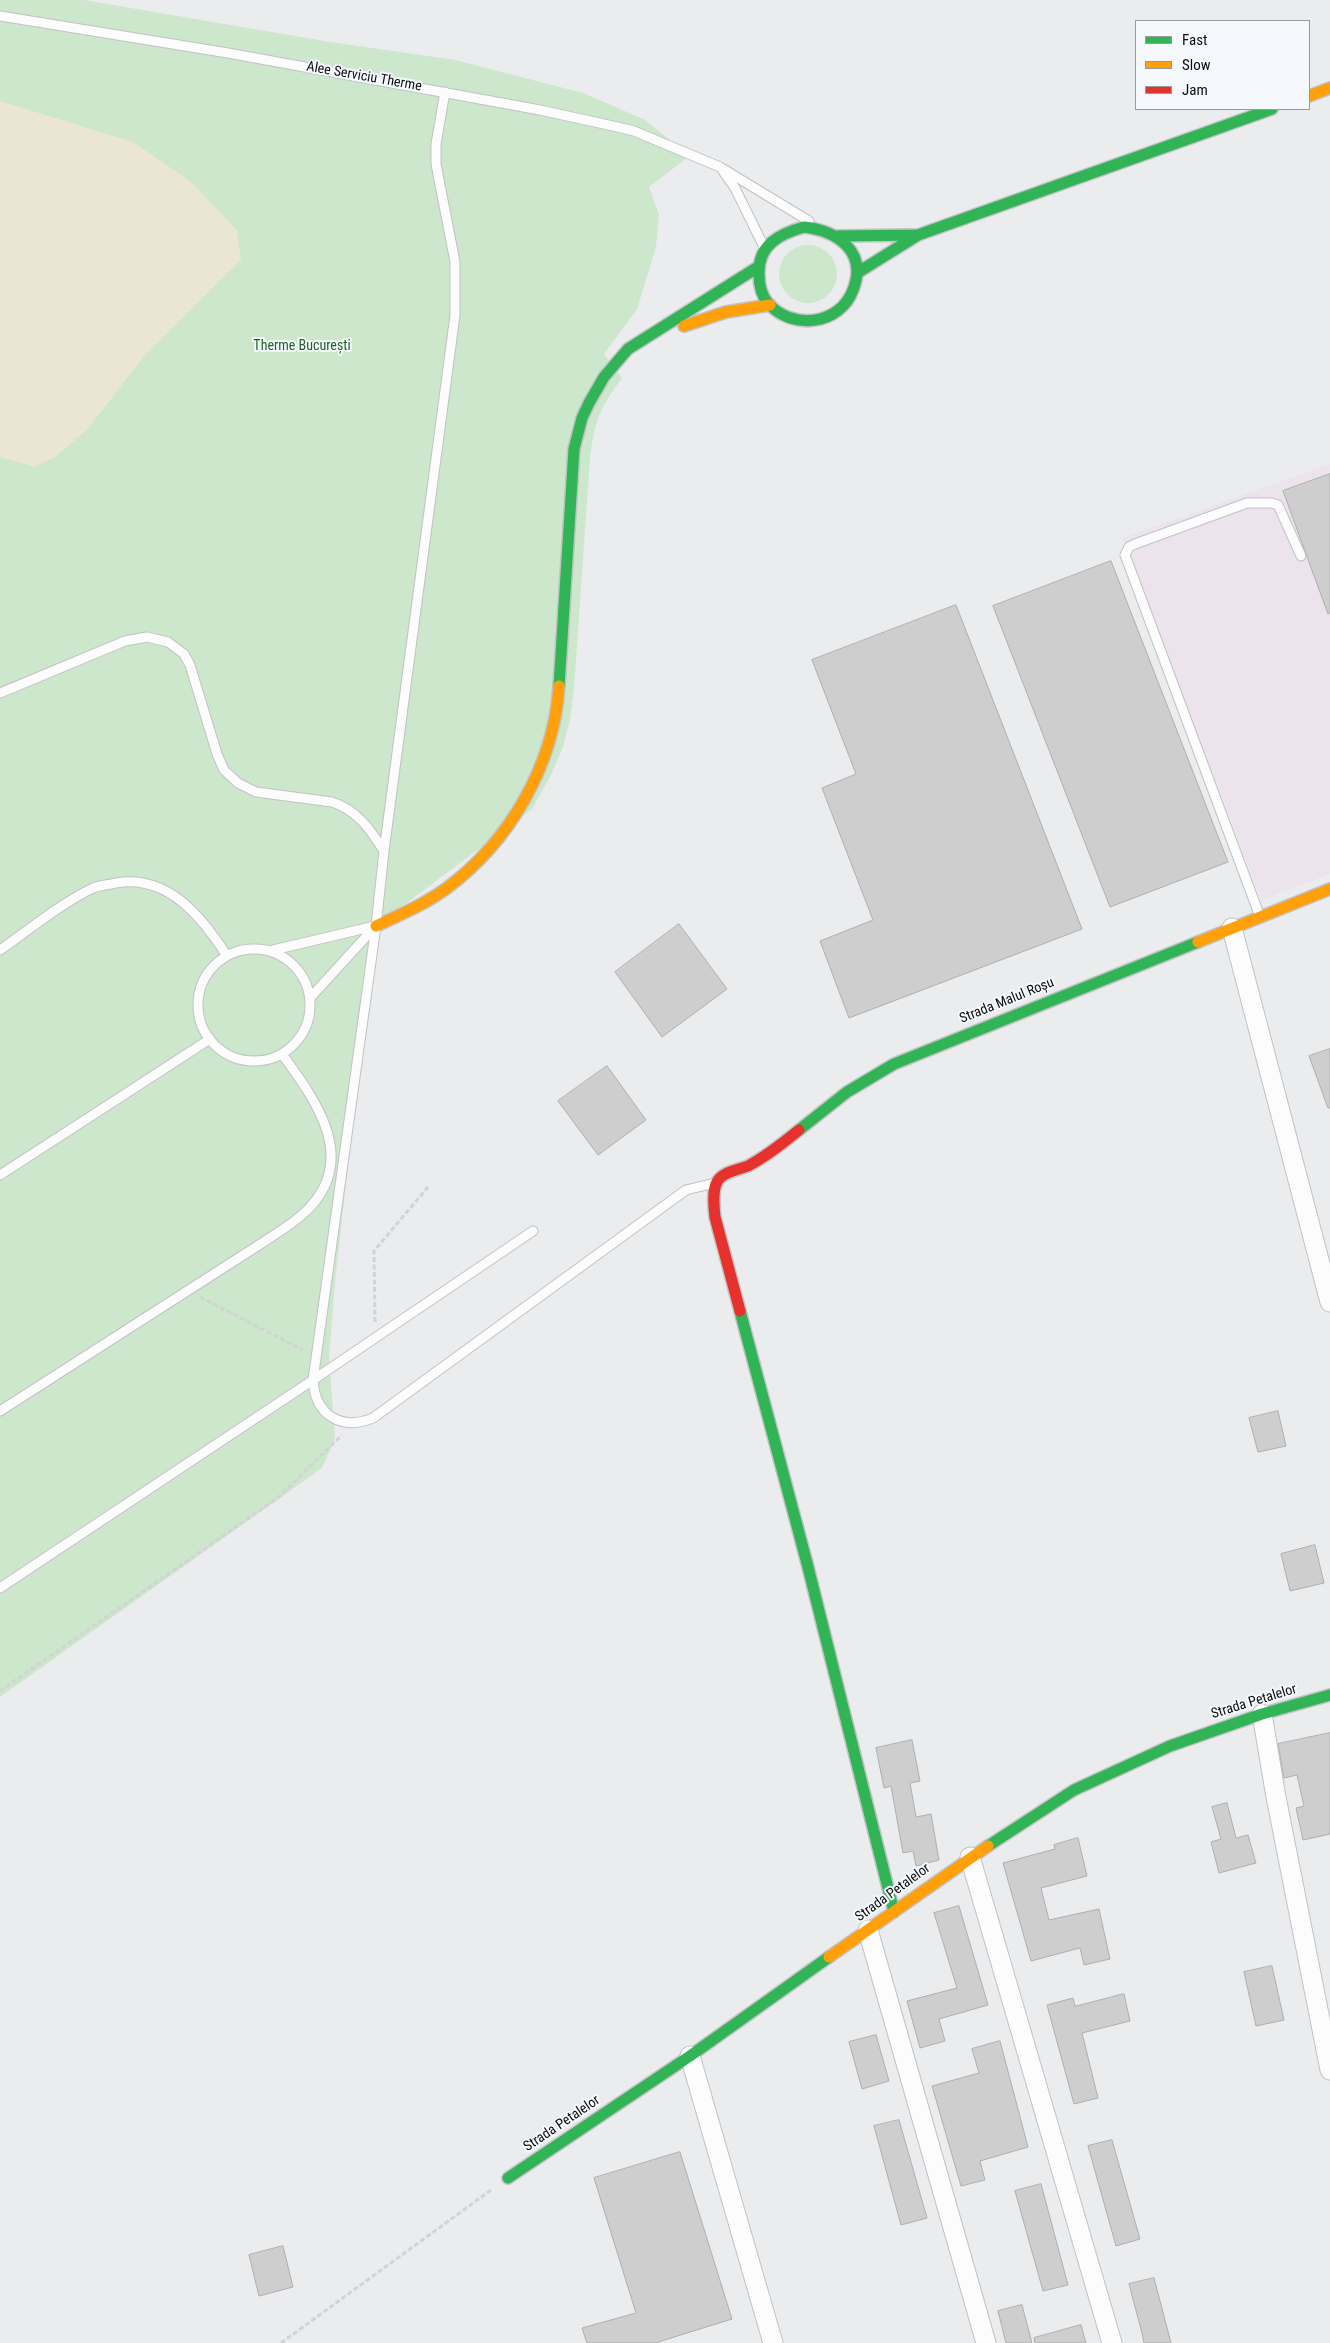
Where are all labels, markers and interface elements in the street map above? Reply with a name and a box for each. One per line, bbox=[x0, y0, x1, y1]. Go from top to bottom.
legend bbox=[1135, 20, 1310, 110]
text: Fast bbox=[1182, 31, 1207, 49]
text: Slow bbox=[1182, 56, 1211, 74]
street label: Alee Serviciu Therme bbox=[305, 59, 423, 95]
text: Jam bbox=[1182, 81, 1208, 99]
park label: Therme București bbox=[253, 338, 351, 354]
street label: Strada Malul Roșu bbox=[957, 974, 1057, 1028]
street label: Strada Petalelor bbox=[1209, 1681, 1299, 1723]
street label: Strada Petalelor bbox=[852, 1860, 934, 1926]
street label: Strada Petalelor bbox=[521, 2092, 603, 2156]

